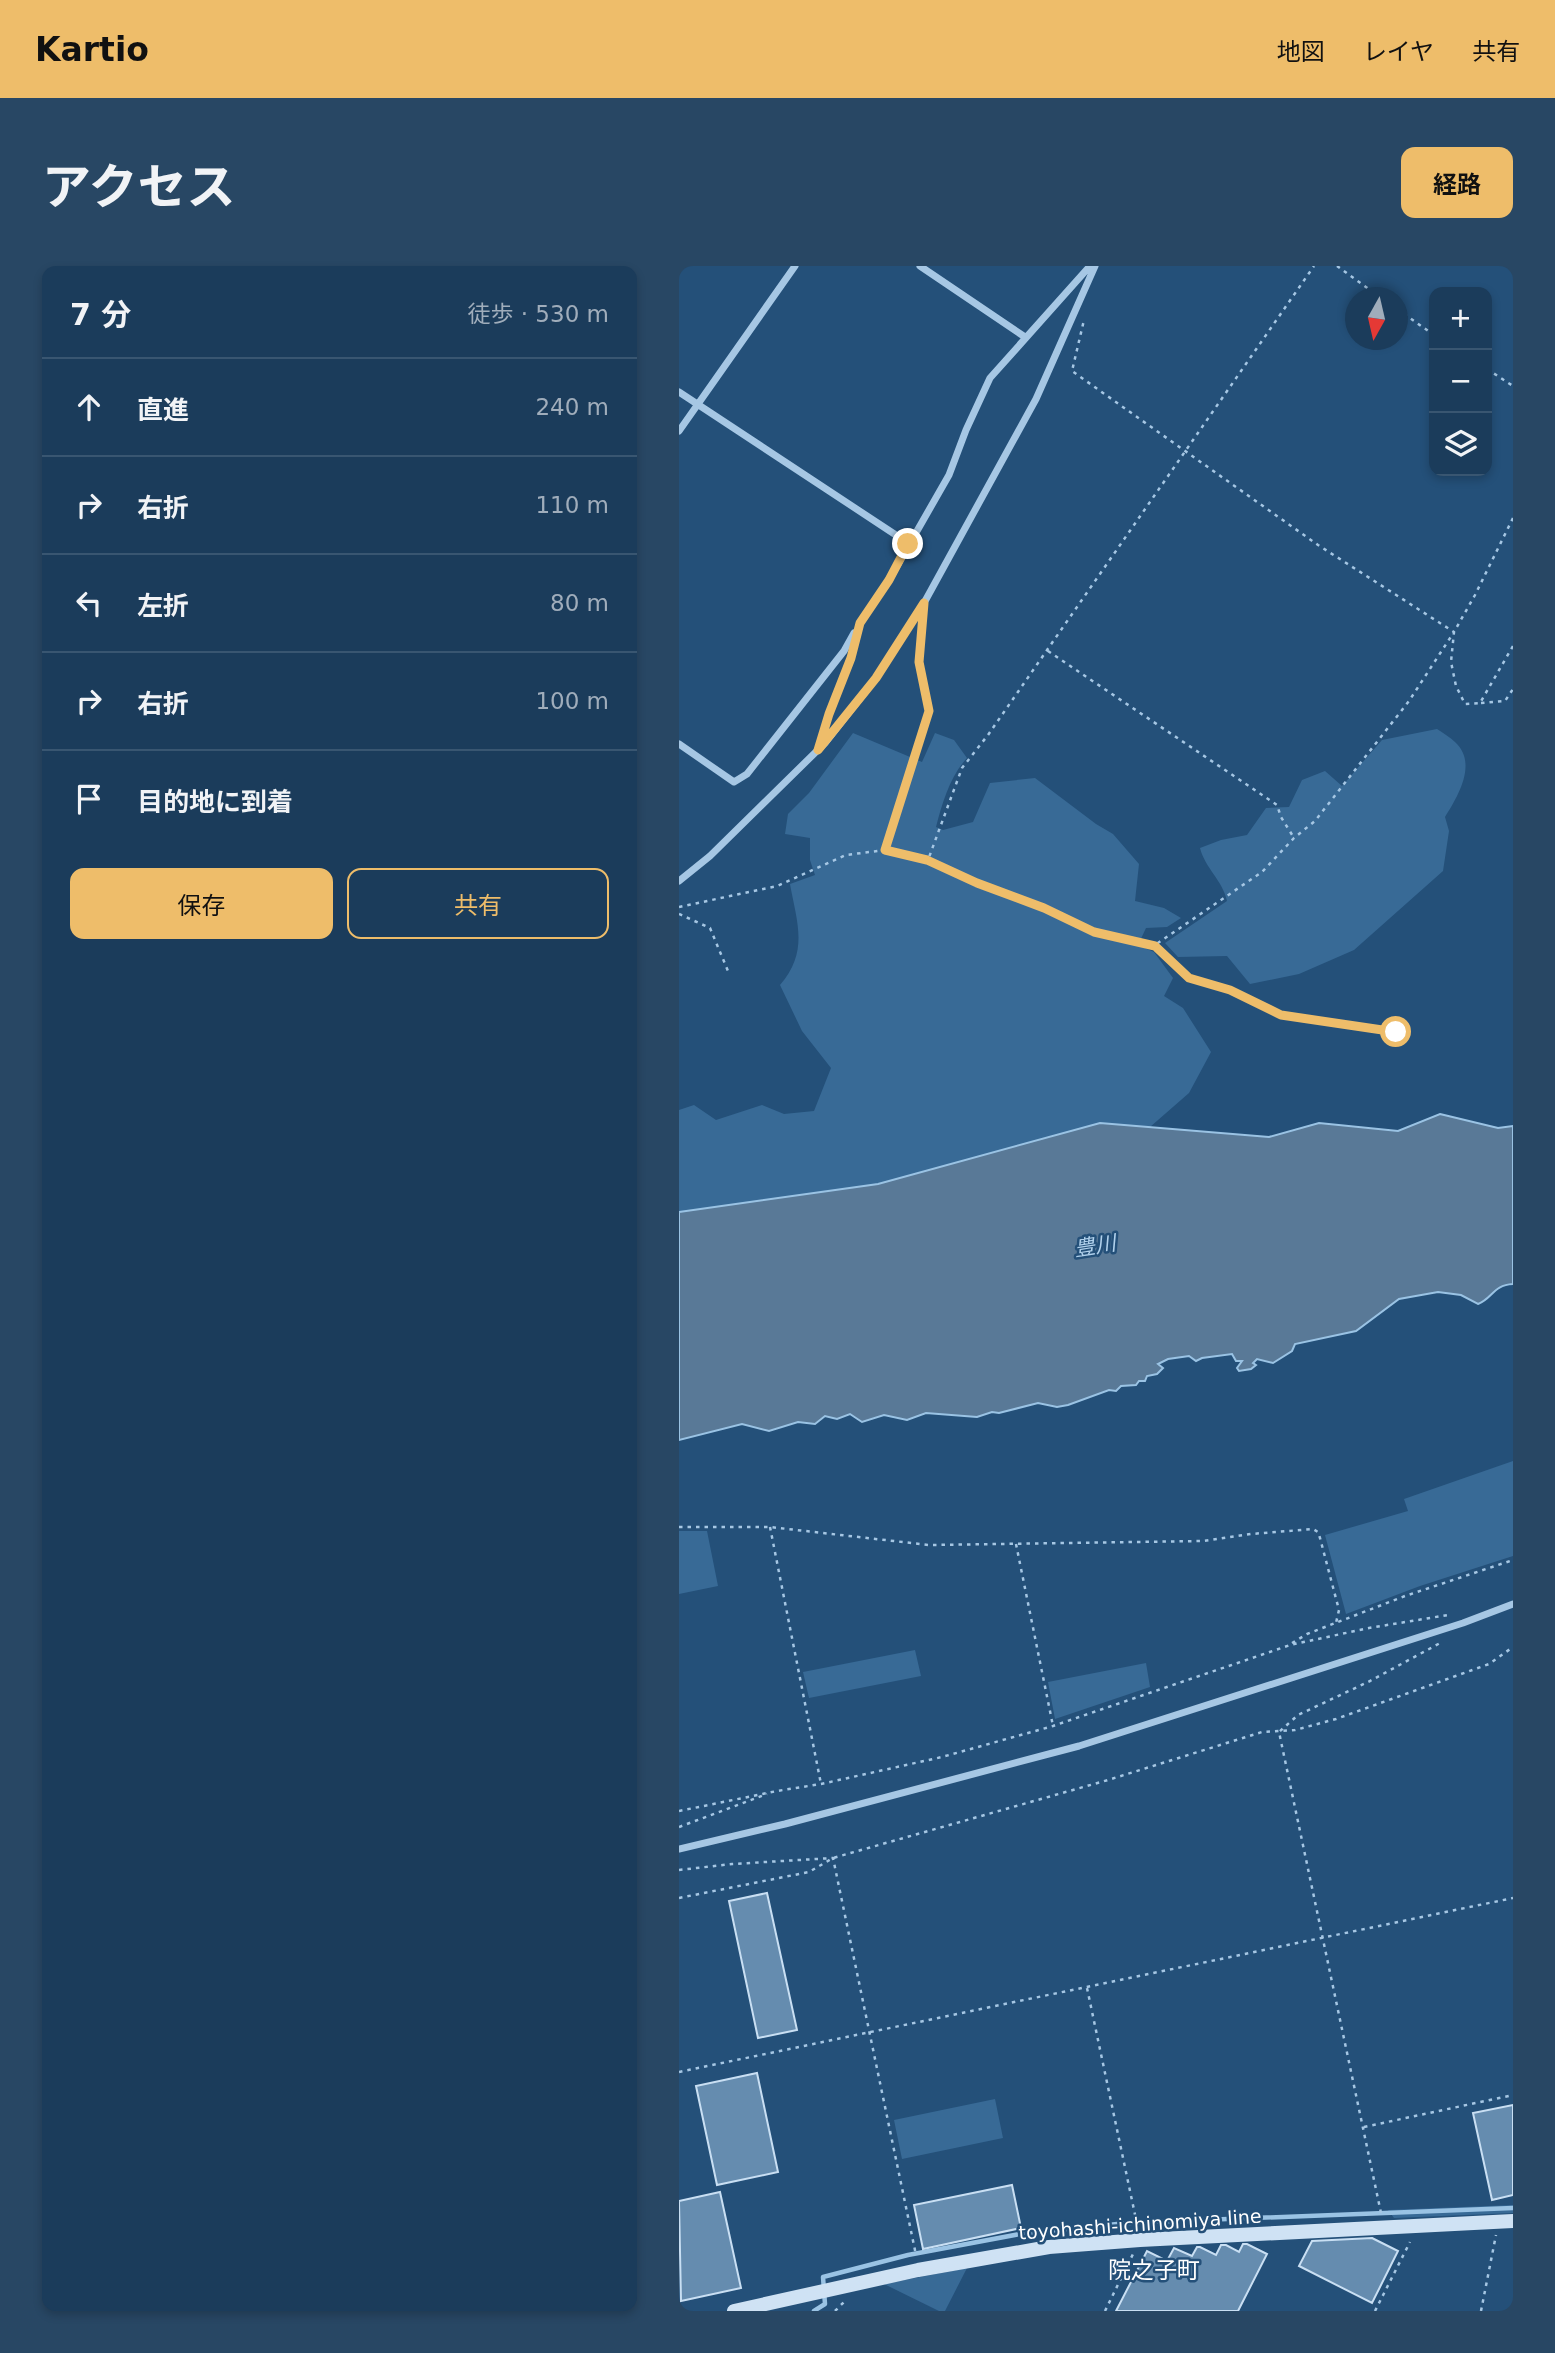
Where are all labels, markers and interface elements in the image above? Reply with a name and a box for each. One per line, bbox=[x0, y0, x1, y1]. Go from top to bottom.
text: Kartio bbox=[35, 30, 149, 69]
text: 地図 bbox=[1277, 38, 1325, 66]
text: レイヤ bbox=[1363, 38, 1434, 66]
text: 共有 bbox=[1472, 38, 1520, 66]
button: 経路 bbox=[1401, 147, 1513, 218]
text: アクセス bbox=[42, 159, 236, 216]
north arrow bbox=[1345, 287, 1408, 350]
map controls bbox=[1429, 287, 1492, 476]
button: + bbox=[1429, 287, 1492, 350]
text: 7 分 bbox=[70, 297, 131, 332]
text: 徒歩 · 530 m bbox=[467, 301, 609, 327]
button: − bbox=[1429, 350, 1492, 413]
icon: ahead bbox=[70, 388, 108, 426]
text: 240 m bbox=[535, 394, 609, 420]
text: 直進 bbox=[137, 395, 189, 425]
button: layers bbox=[1429, 413, 1492, 476]
icon: right bbox=[70, 486, 108, 524]
text: 110 m bbox=[535, 492, 609, 518]
text: 右折 bbox=[137, 493, 189, 523]
route end bbox=[892, 528, 923, 559]
icon: left bbox=[70, 584, 108, 622]
text: 80 m bbox=[550, 590, 609, 616]
text: 左折 bbox=[137, 591, 189, 621]
icon: right bbox=[70, 682, 108, 720]
text: 100 m bbox=[535, 688, 609, 714]
text: 右折 bbox=[137, 689, 189, 719]
icon: arrive bbox=[70, 780, 108, 818]
text: 目的地に到着 bbox=[137, 787, 293, 817]
button: 保存 bbox=[70, 868, 333, 939]
button: 共有 bbox=[347, 868, 609, 939]
route start bbox=[1380, 1016, 1411, 1047]
water label: 豊川 bbox=[1072, 1231, 1120, 1261]
street label: toyohashi-ichinomiya line bbox=[1018, 2205, 1262, 2243]
district label: 院之子町 bbox=[1108, 2257, 1200, 2283]

